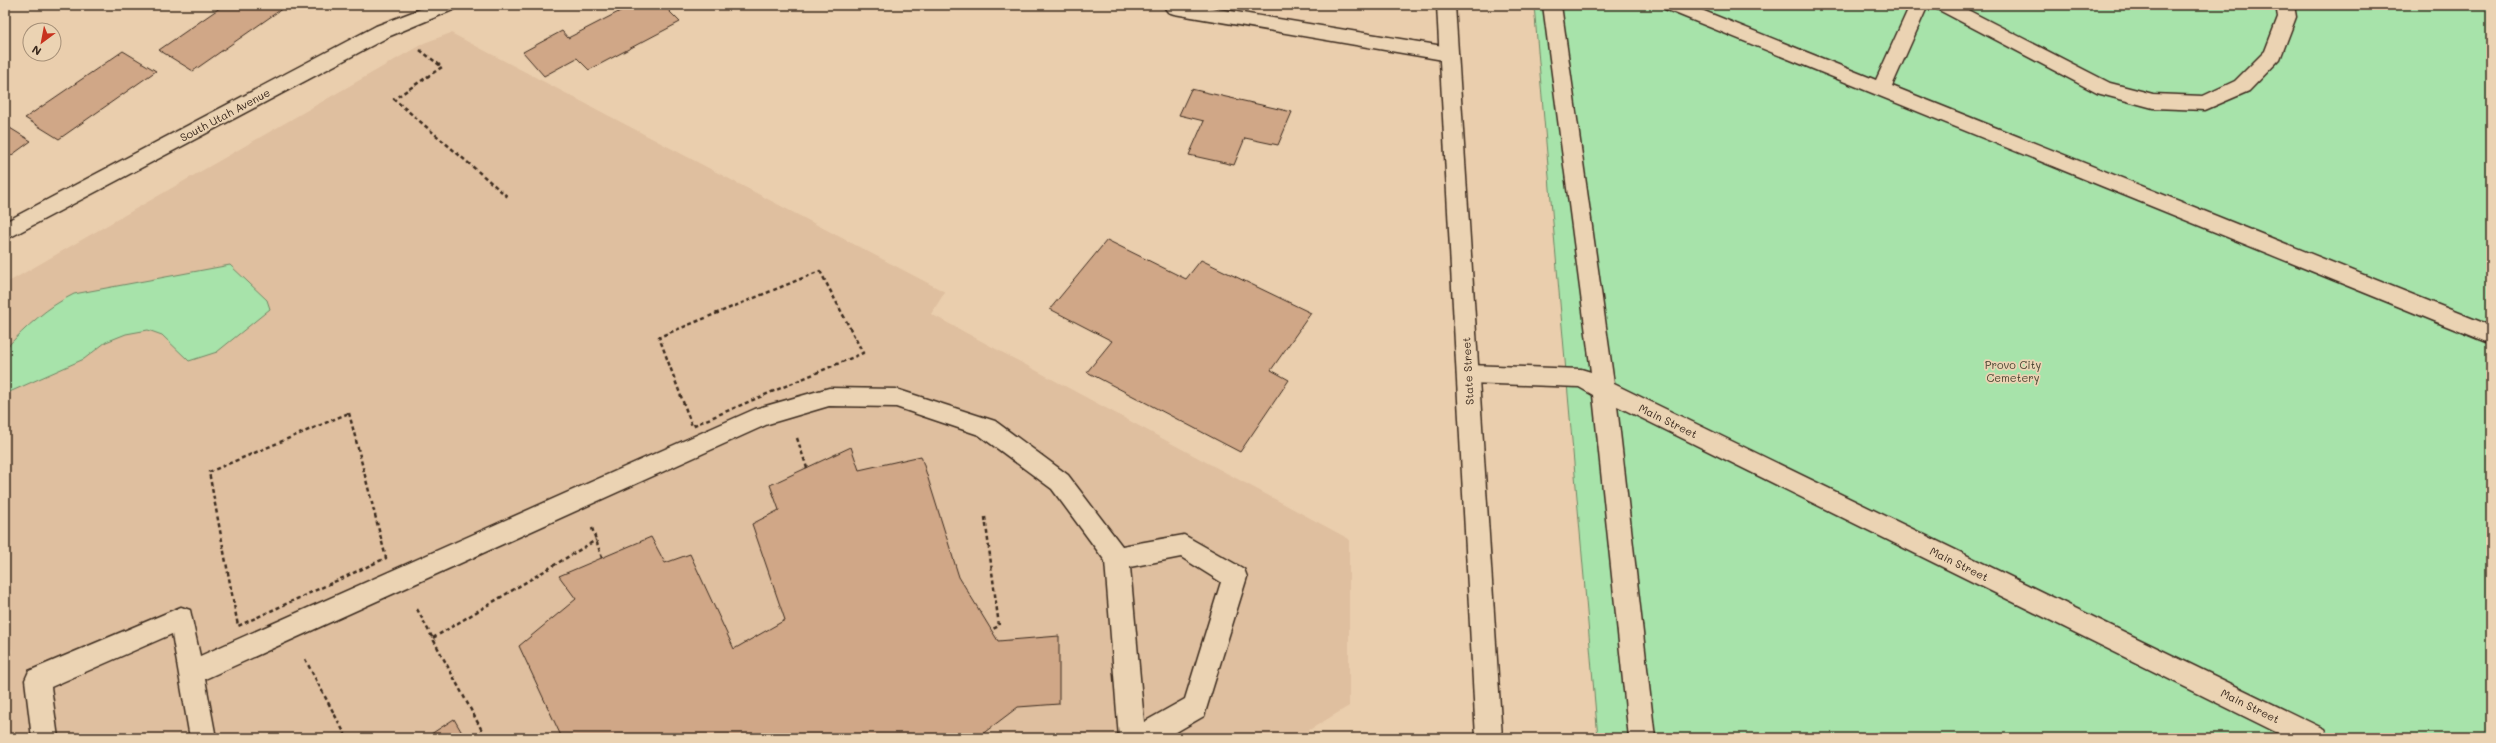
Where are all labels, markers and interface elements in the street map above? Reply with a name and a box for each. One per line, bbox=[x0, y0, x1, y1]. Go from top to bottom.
north arrow bbox=[22, 22, 62, 62]
text: N bbox=[29, 42, 44, 59]
street label: South Utah Avenue bbox=[177, 84, 273, 145]
street label: State Street bbox=[1458, 336, 1477, 405]
park label: Provo City Cemetery bbox=[1985, 357, 2041, 385]
street label: Main Street bbox=[1636, 400, 1700, 441]
street label: Main Street bbox=[1927, 543, 1991, 584]
street label: Main Street bbox=[2218, 685, 2282, 726]

